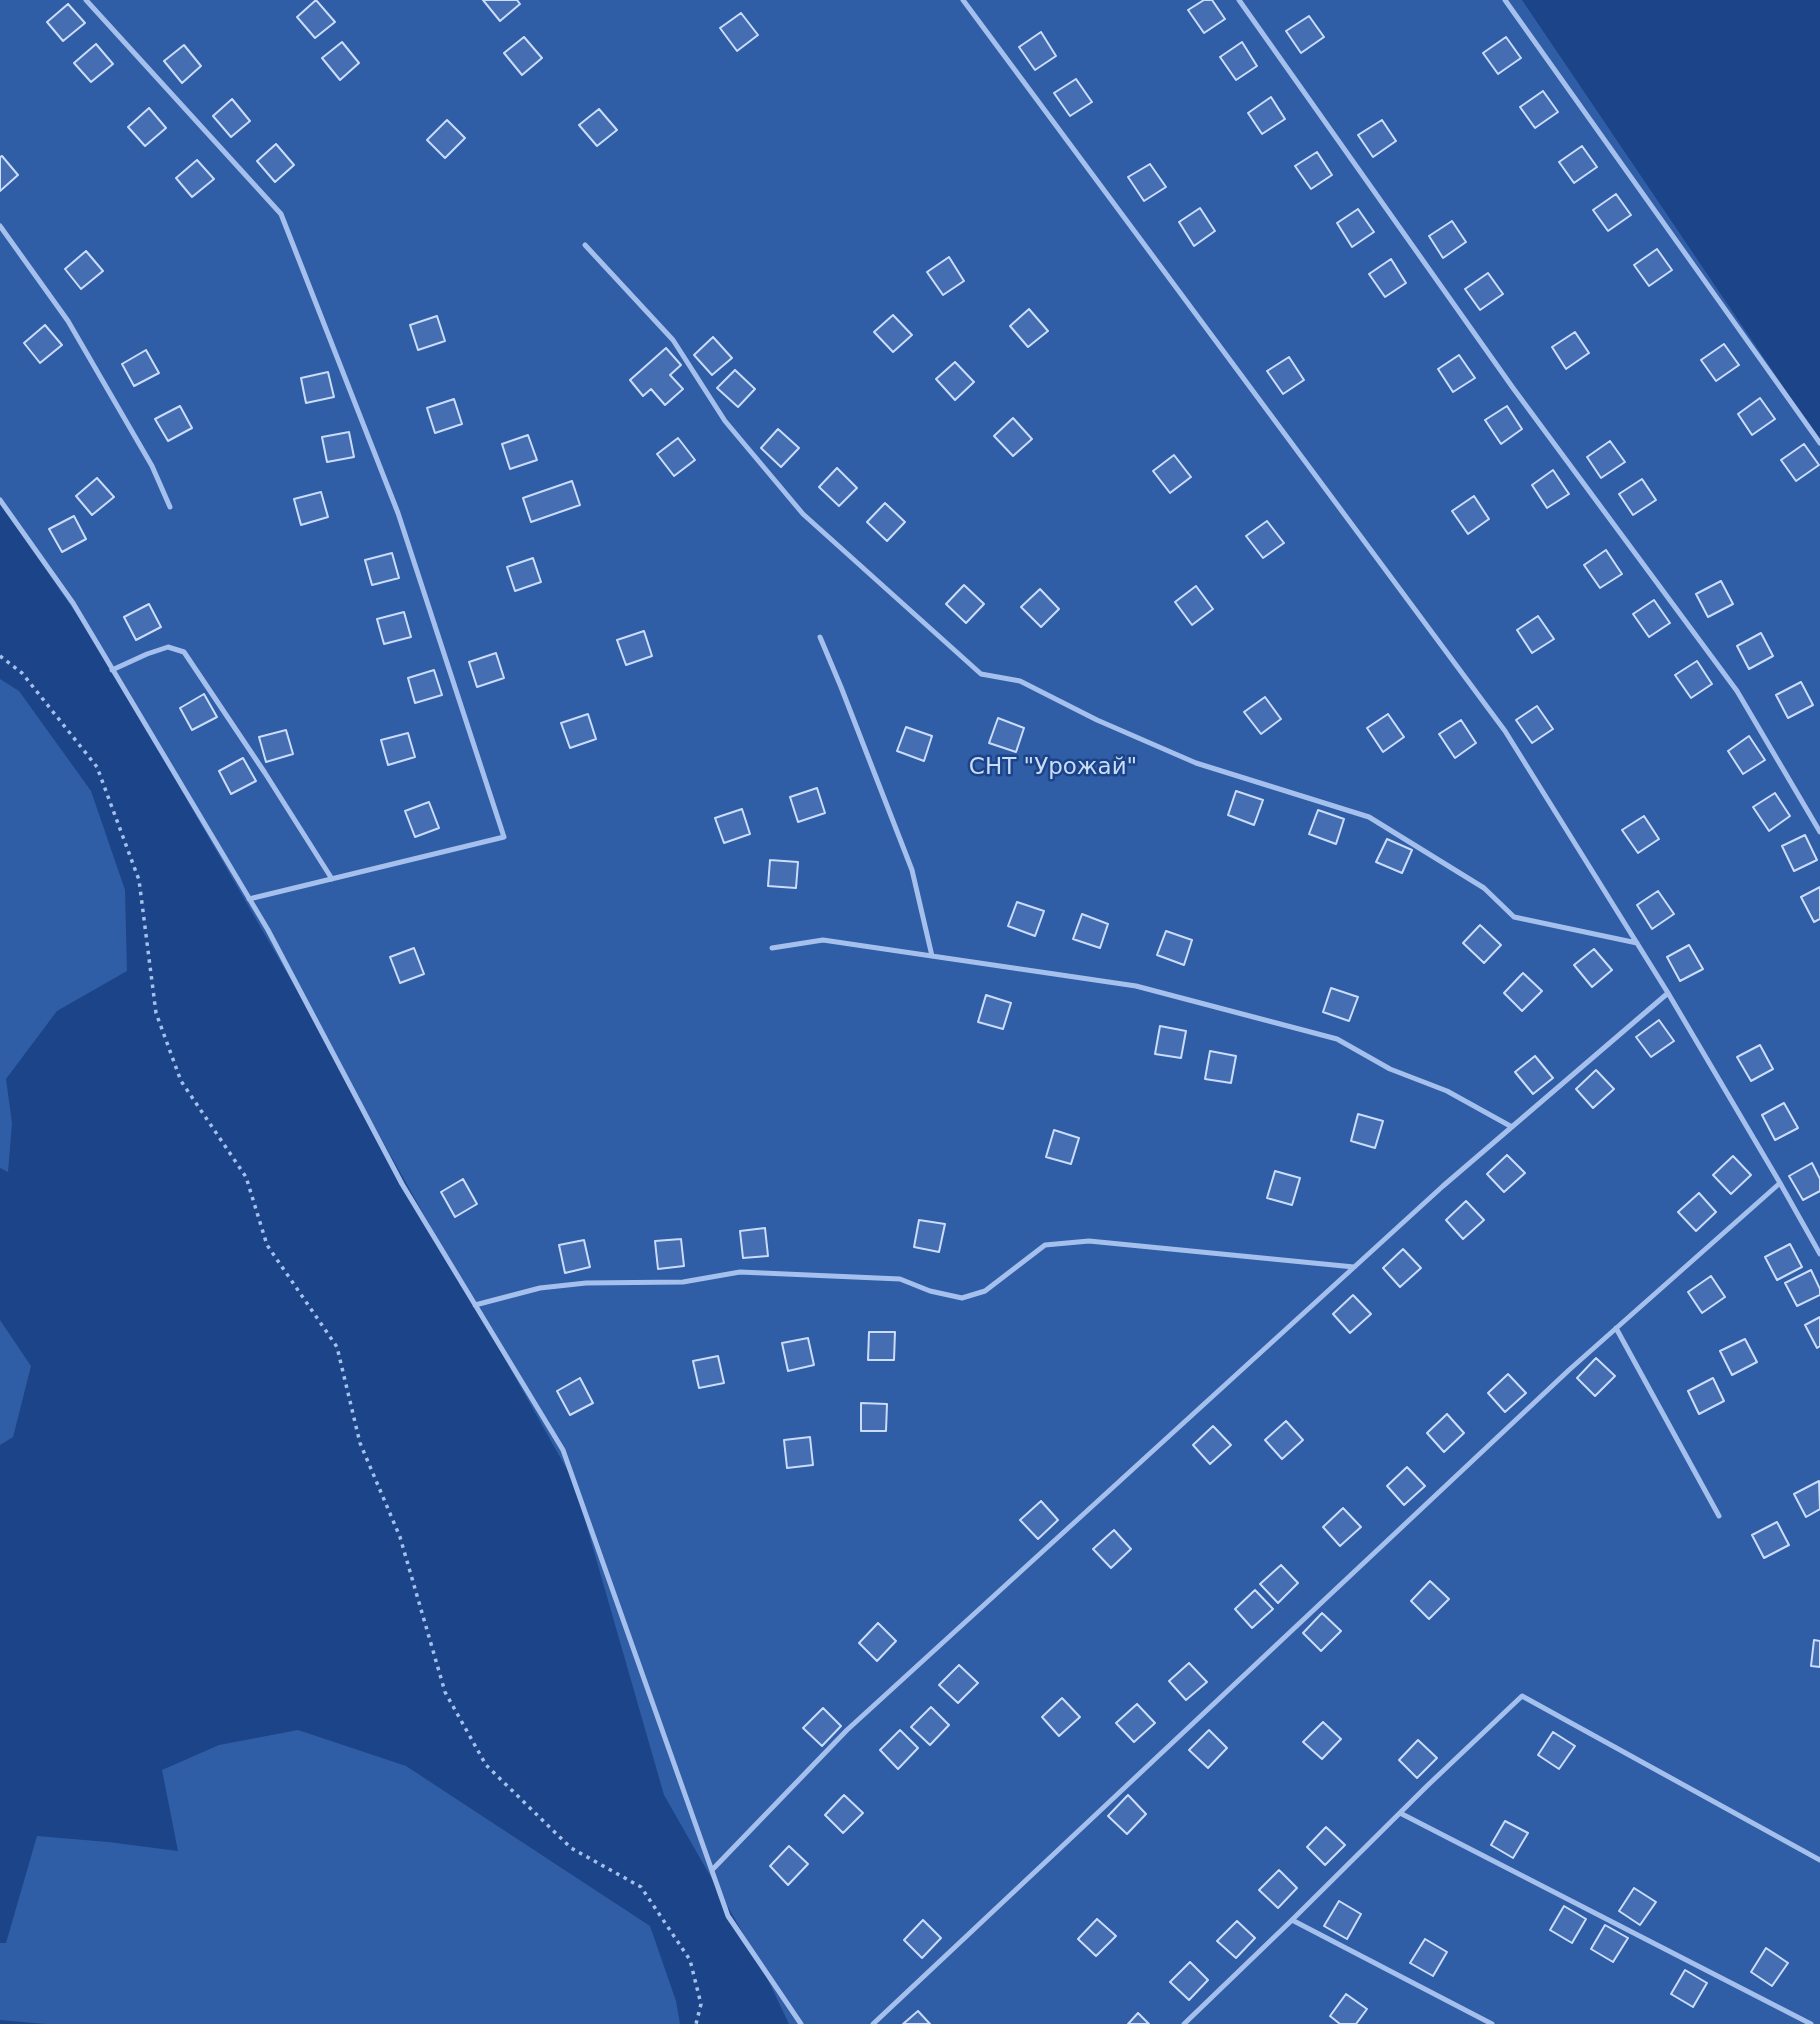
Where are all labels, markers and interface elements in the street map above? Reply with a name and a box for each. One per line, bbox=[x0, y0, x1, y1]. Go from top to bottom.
park label: СНТ "Урожай" bbox=[969, 754, 1137, 782]

